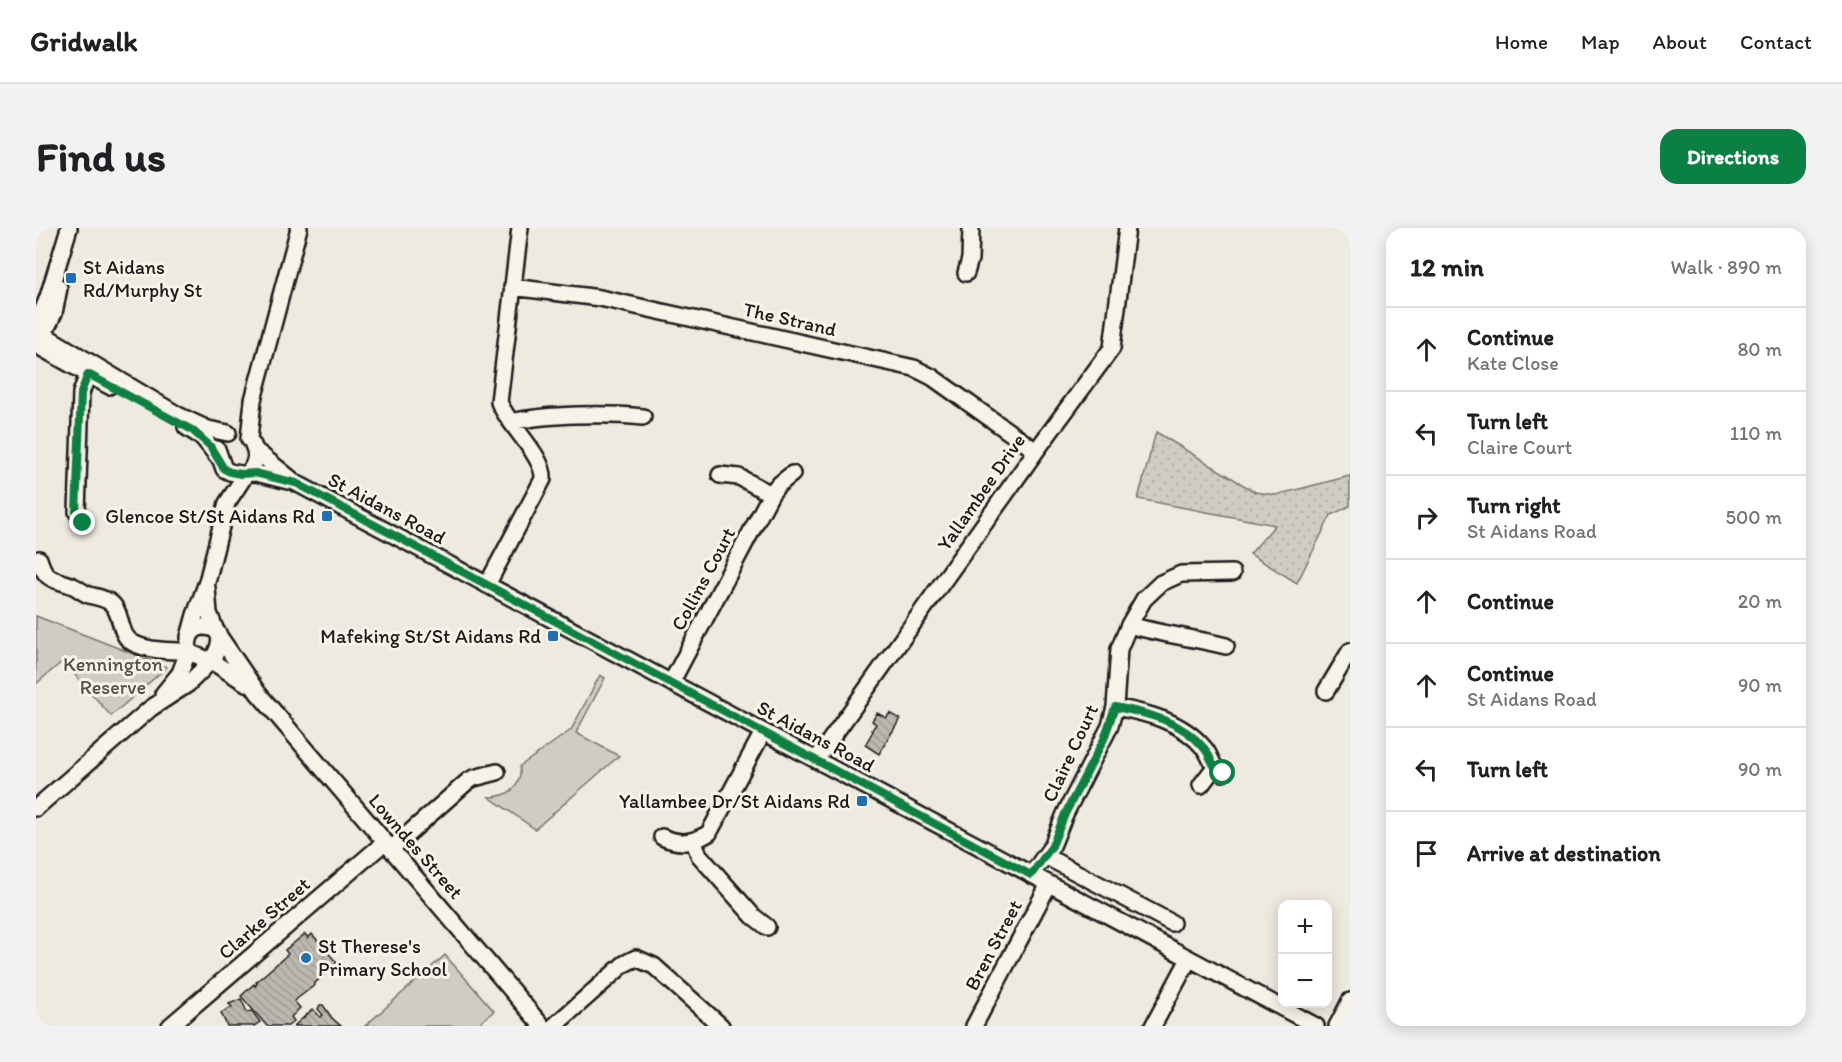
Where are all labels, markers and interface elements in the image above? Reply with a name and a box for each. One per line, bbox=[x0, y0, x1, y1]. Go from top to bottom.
text: Gridwalk bbox=[30, 24, 138, 58]
text: Home bbox=[1495, 29, 1548, 54]
text: Map bbox=[1581, 29, 1620, 54]
text: About bbox=[1653, 29, 1707, 54]
text: Contact bbox=[1740, 29, 1812, 54]
button: Directions bbox=[1660, 129, 1806, 184]
text: Find us bbox=[36, 131, 166, 182]
text: 12 min bbox=[1410, 251, 1484, 283]
place label: St Aidans Rd/Murphy St bbox=[83, 255, 203, 302]
text: Walk · 890 m bbox=[1670, 255, 1782, 279]
marker: St Aidans Rd/Murphy St bbox=[64, 271, 78, 285]
street label: The Strand bbox=[741, 297, 839, 341]
text: Continue bbox=[1467, 324, 1554, 351]
icon: ahead bbox=[1410, 333, 1443, 366]
text: 80 m bbox=[1737, 337, 1782, 361]
text: Kate Close bbox=[1467, 351, 1559, 375]
text: Turn left bbox=[1467, 408, 1548, 435]
icon: left bbox=[1410, 417, 1443, 450]
text: 110 m bbox=[1730, 421, 1782, 445]
street label: Yallambee Drive bbox=[932, 429, 1030, 555]
text: Claire Court bbox=[1467, 435, 1572, 459]
street label: St Aidans Road bbox=[324, 467, 450, 549]
text: Turn right bbox=[1467, 492, 1561, 519]
icon: right bbox=[1410, 501, 1443, 534]
place label: Glencoe St/St Aidans Rd bbox=[105, 504, 315, 528]
text: 500 m bbox=[1726, 505, 1782, 529]
route end bbox=[69, 509, 95, 535]
marker: Glencoe St/St Aidans Rd bbox=[320, 509, 334, 523]
text: St Aidans Road bbox=[1467, 519, 1597, 543]
street label: Collins Court bbox=[666, 523, 740, 635]
icon: ahead bbox=[1410, 585, 1443, 618]
text: Continue bbox=[1467, 588, 1554, 615]
text: 20 m bbox=[1738, 589, 1782, 613]
place label: Mafeking St/St Aidans Rd bbox=[320, 624, 541, 648]
marker: Mafeking St/St Aidans Rd bbox=[546, 629, 560, 643]
park label: Kennington Reserve bbox=[63, 652, 163, 699]
text: Continue bbox=[1467, 660, 1554, 687]
icon: ahead bbox=[1410, 669, 1443, 702]
text: 90 m bbox=[1738, 673, 1782, 697]
text: St Aidans Road bbox=[1467, 687, 1597, 711]
street label: St Aidans Road bbox=[753, 695, 879, 777]
street label: Claire Court bbox=[1037, 700, 1103, 806]
icon: left bbox=[1410, 753, 1443, 786]
text: Turn left bbox=[1467, 756, 1548, 783]
text: 90 m bbox=[1738, 757, 1782, 781]
route start bbox=[1209, 759, 1235, 785]
street label: Lowndes Street bbox=[364, 788, 468, 904]
place label: Yallambee Dr/St Aidans Rd bbox=[619, 789, 850, 813]
marker: Yallambee Dr/St Aidans Rd bbox=[855, 794, 869, 808]
icon: arrive bbox=[1410, 837, 1443, 870]
text: Arrive at destination bbox=[1467, 840, 1661, 867]
street label: Clarke Street bbox=[213, 872, 315, 964]
street label: Bren Street bbox=[959, 895, 1027, 994]
map controls bbox=[1278, 900, 1332, 1008]
button: + bbox=[1278, 900, 1332, 954]
place label: St Therese's Primary School bbox=[318, 934, 448, 981]
marker: St Therese's Primary School bbox=[299, 951, 313, 965]
button: − bbox=[1278, 954, 1332, 1008]

